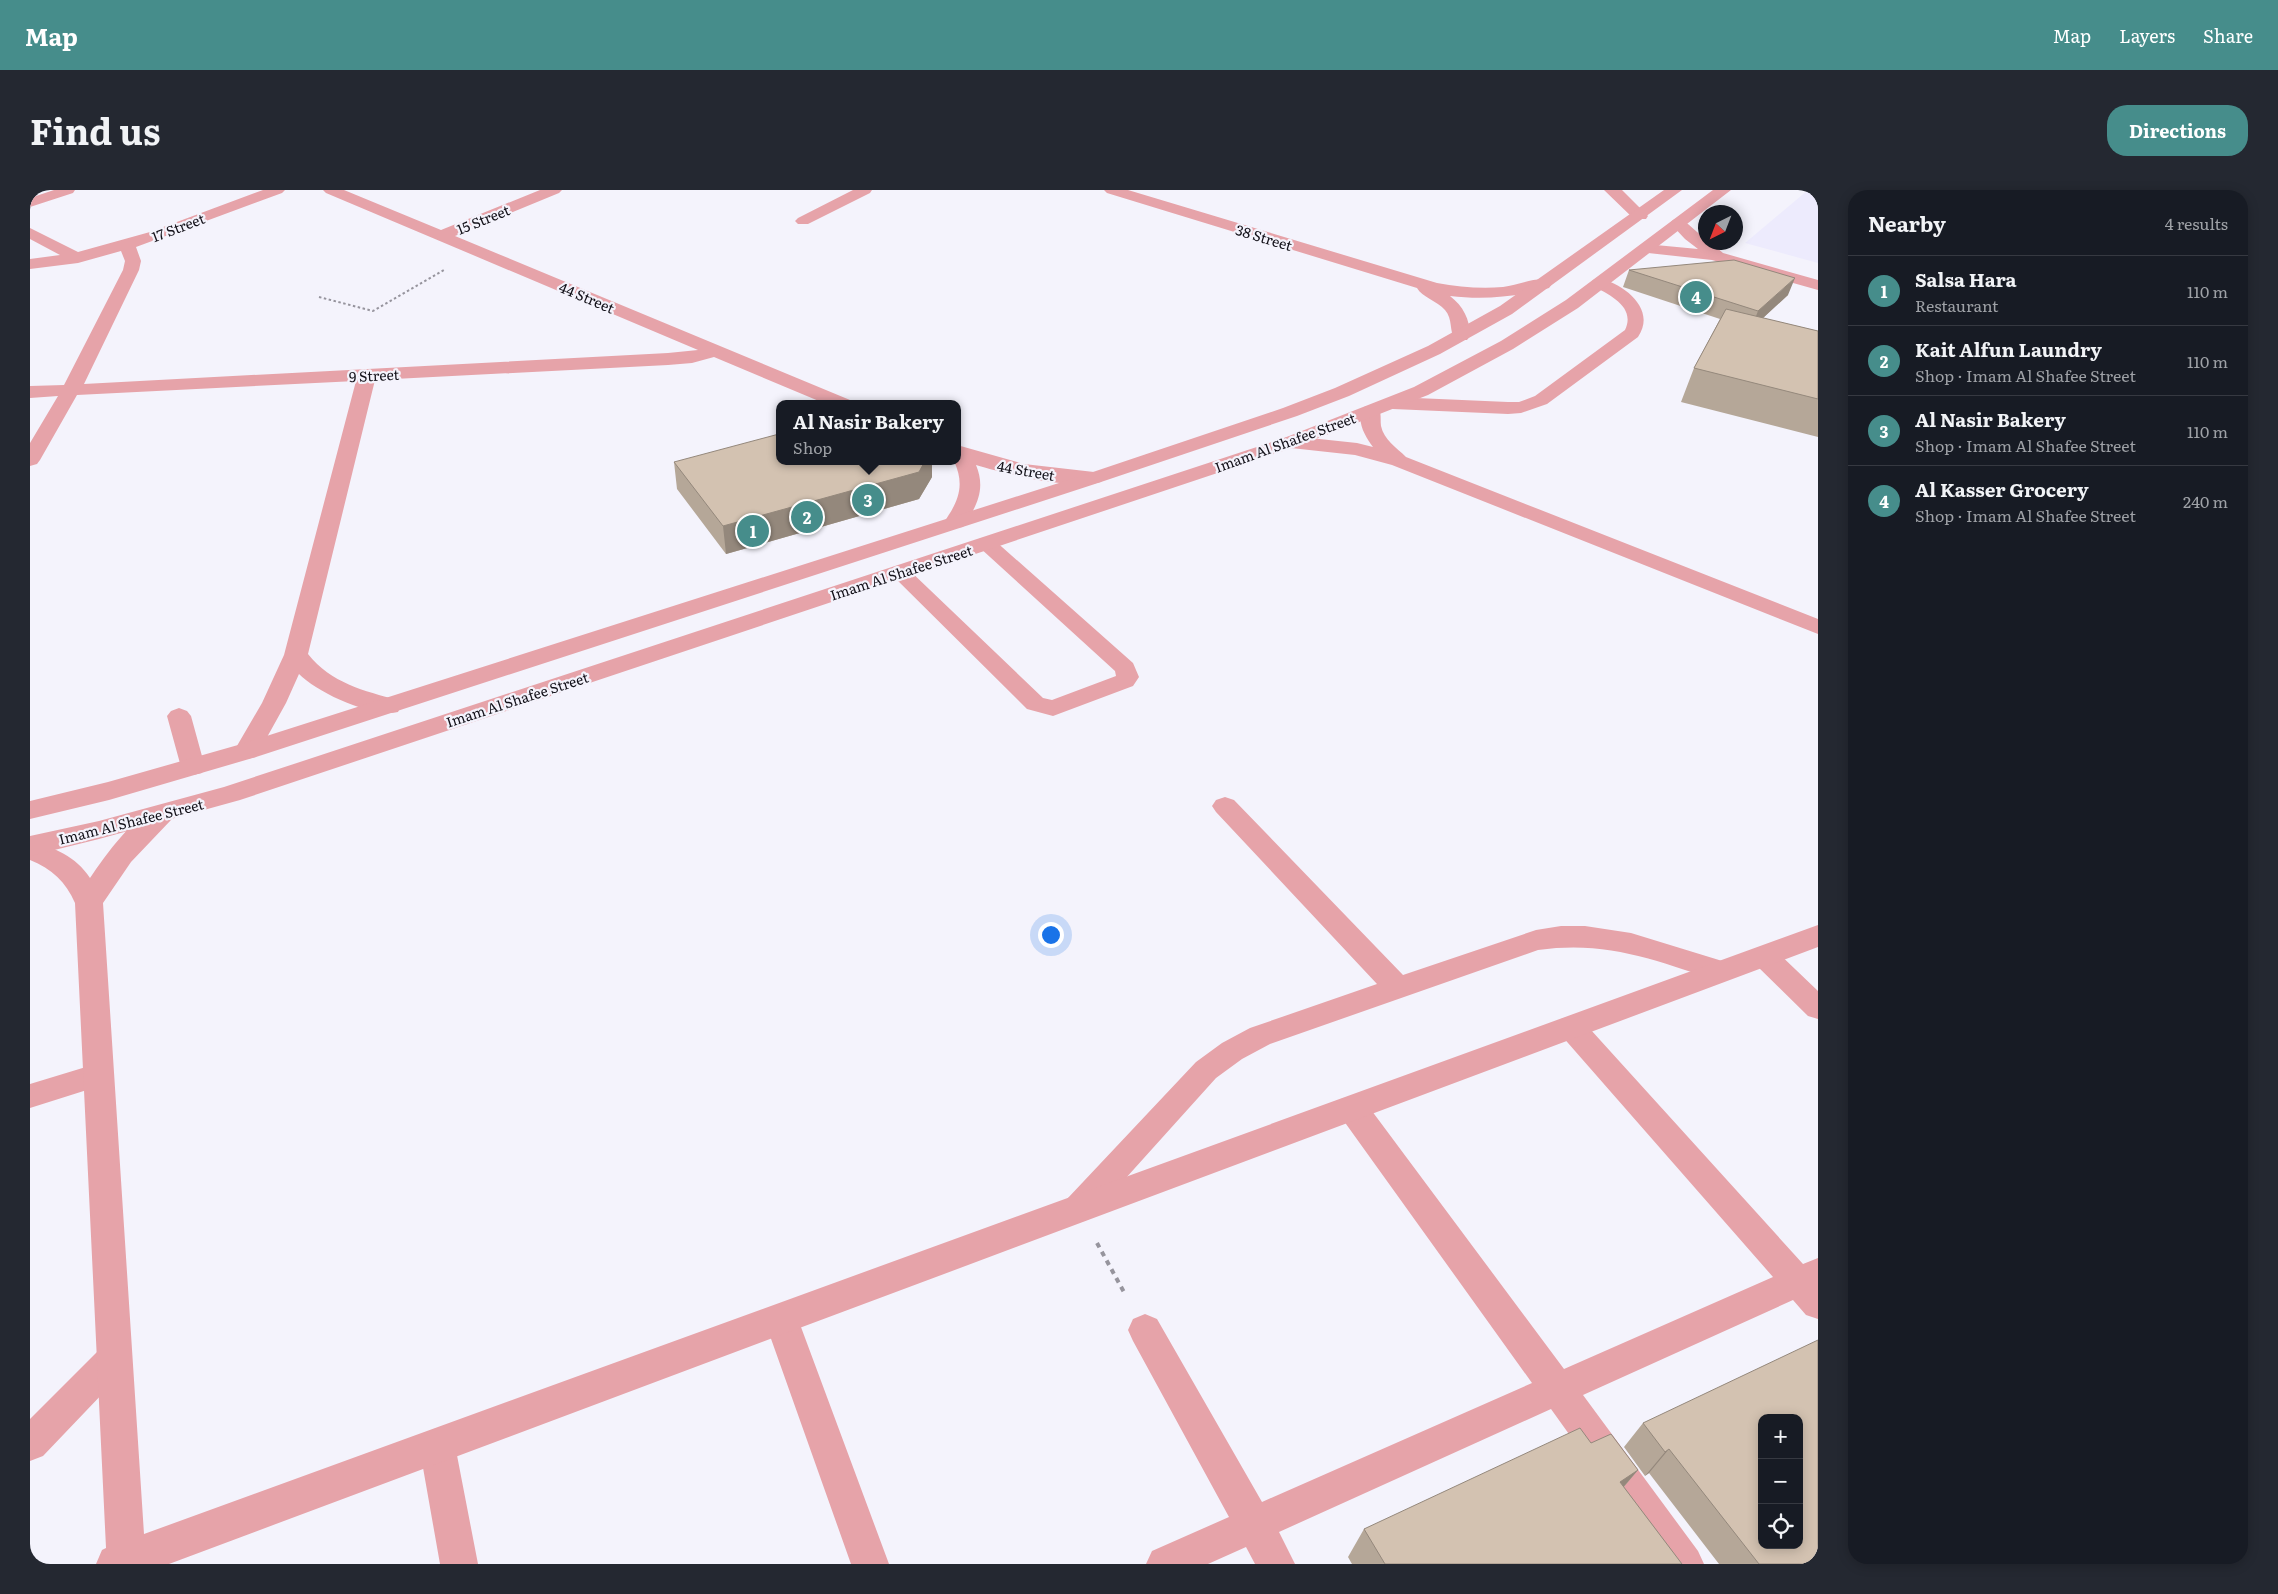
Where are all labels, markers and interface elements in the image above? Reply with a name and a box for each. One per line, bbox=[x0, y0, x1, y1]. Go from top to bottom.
text: Map bbox=[25, 18, 78, 53]
text: Map bbox=[2053, 22, 2091, 49]
text: Layers bbox=[2119, 22, 2175, 49]
text: Share bbox=[2203, 22, 2253, 49]
text: Find us bbox=[30, 104, 160, 156]
button: Directions bbox=[2107, 105, 2248, 156]
street label: 15 Street bbox=[453, 199, 513, 239]
north arrow bbox=[1698, 205, 1743, 250]
text: Nearby bbox=[1868, 207, 1946, 238]
street label: 17 Street bbox=[149, 208, 208, 246]
text: 4 results bbox=[2165, 211, 2228, 235]
street label: 38 Street bbox=[1233, 219, 1295, 255]
text: Salsa Hara bbox=[1915, 265, 2017, 293]
street label: 44 Street bbox=[556, 276, 618, 318]
pin: 4 bbox=[1680, 278, 1712, 316]
text: 1 bbox=[1881, 279, 1887, 303]
text: 110 m bbox=[2187, 279, 2228, 303]
text: Restaurant bbox=[1915, 293, 1999, 317]
text: Kait Alfun Laundry bbox=[1915, 335, 2102, 363]
text: 2 bbox=[1880, 349, 1888, 373]
text: 110 m bbox=[2187, 349, 2228, 373]
text: Shop · Imam Al Shafee Street bbox=[1915, 363, 2136, 387]
street label: 9 Street bbox=[348, 364, 400, 386]
popup bbox=[776, 400, 961, 465]
text: Al Nasir Bakery bbox=[1915, 405, 2066, 433]
text: Al Nasir Bakery bbox=[793, 407, 944, 435]
street label: Imam Al Shafee Street bbox=[1212, 407, 1359, 477]
text: 3 bbox=[1880, 419, 1888, 443]
text: 110 m bbox=[2187, 419, 2228, 443]
text: Shop · Imam Al Shafee Street bbox=[1915, 433, 2136, 457]
text: Shop bbox=[793, 435, 832, 459]
street label: 44 Street bbox=[996, 455, 1057, 485]
text: Al Kasser Grocery bbox=[1915, 475, 2089, 503]
pin: 3 bbox=[852, 481, 884, 519]
text: 4 bbox=[1879, 489, 1889, 513]
text: 240 m bbox=[2183, 489, 2228, 513]
pin: 2 bbox=[791, 498, 823, 536]
text: Shop · Imam Al Shafee Street bbox=[1915, 503, 2136, 527]
pin: 1 bbox=[737, 512, 769, 550]
street label: Imam Al Shafee Street bbox=[827, 539, 975, 604]
street label: Imam Al Shafee Street bbox=[443, 666, 591, 731]
street label: Imam Al Shafee Street bbox=[56, 793, 206, 849]
your location bbox=[1038, 922, 1064, 948]
map controls bbox=[1758, 1414, 1803, 1549]
button: + bbox=[1758, 1414, 1803, 1459]
button: − bbox=[1758, 1459, 1803, 1504]
button: locate bbox=[1758, 1504, 1803, 1549]

